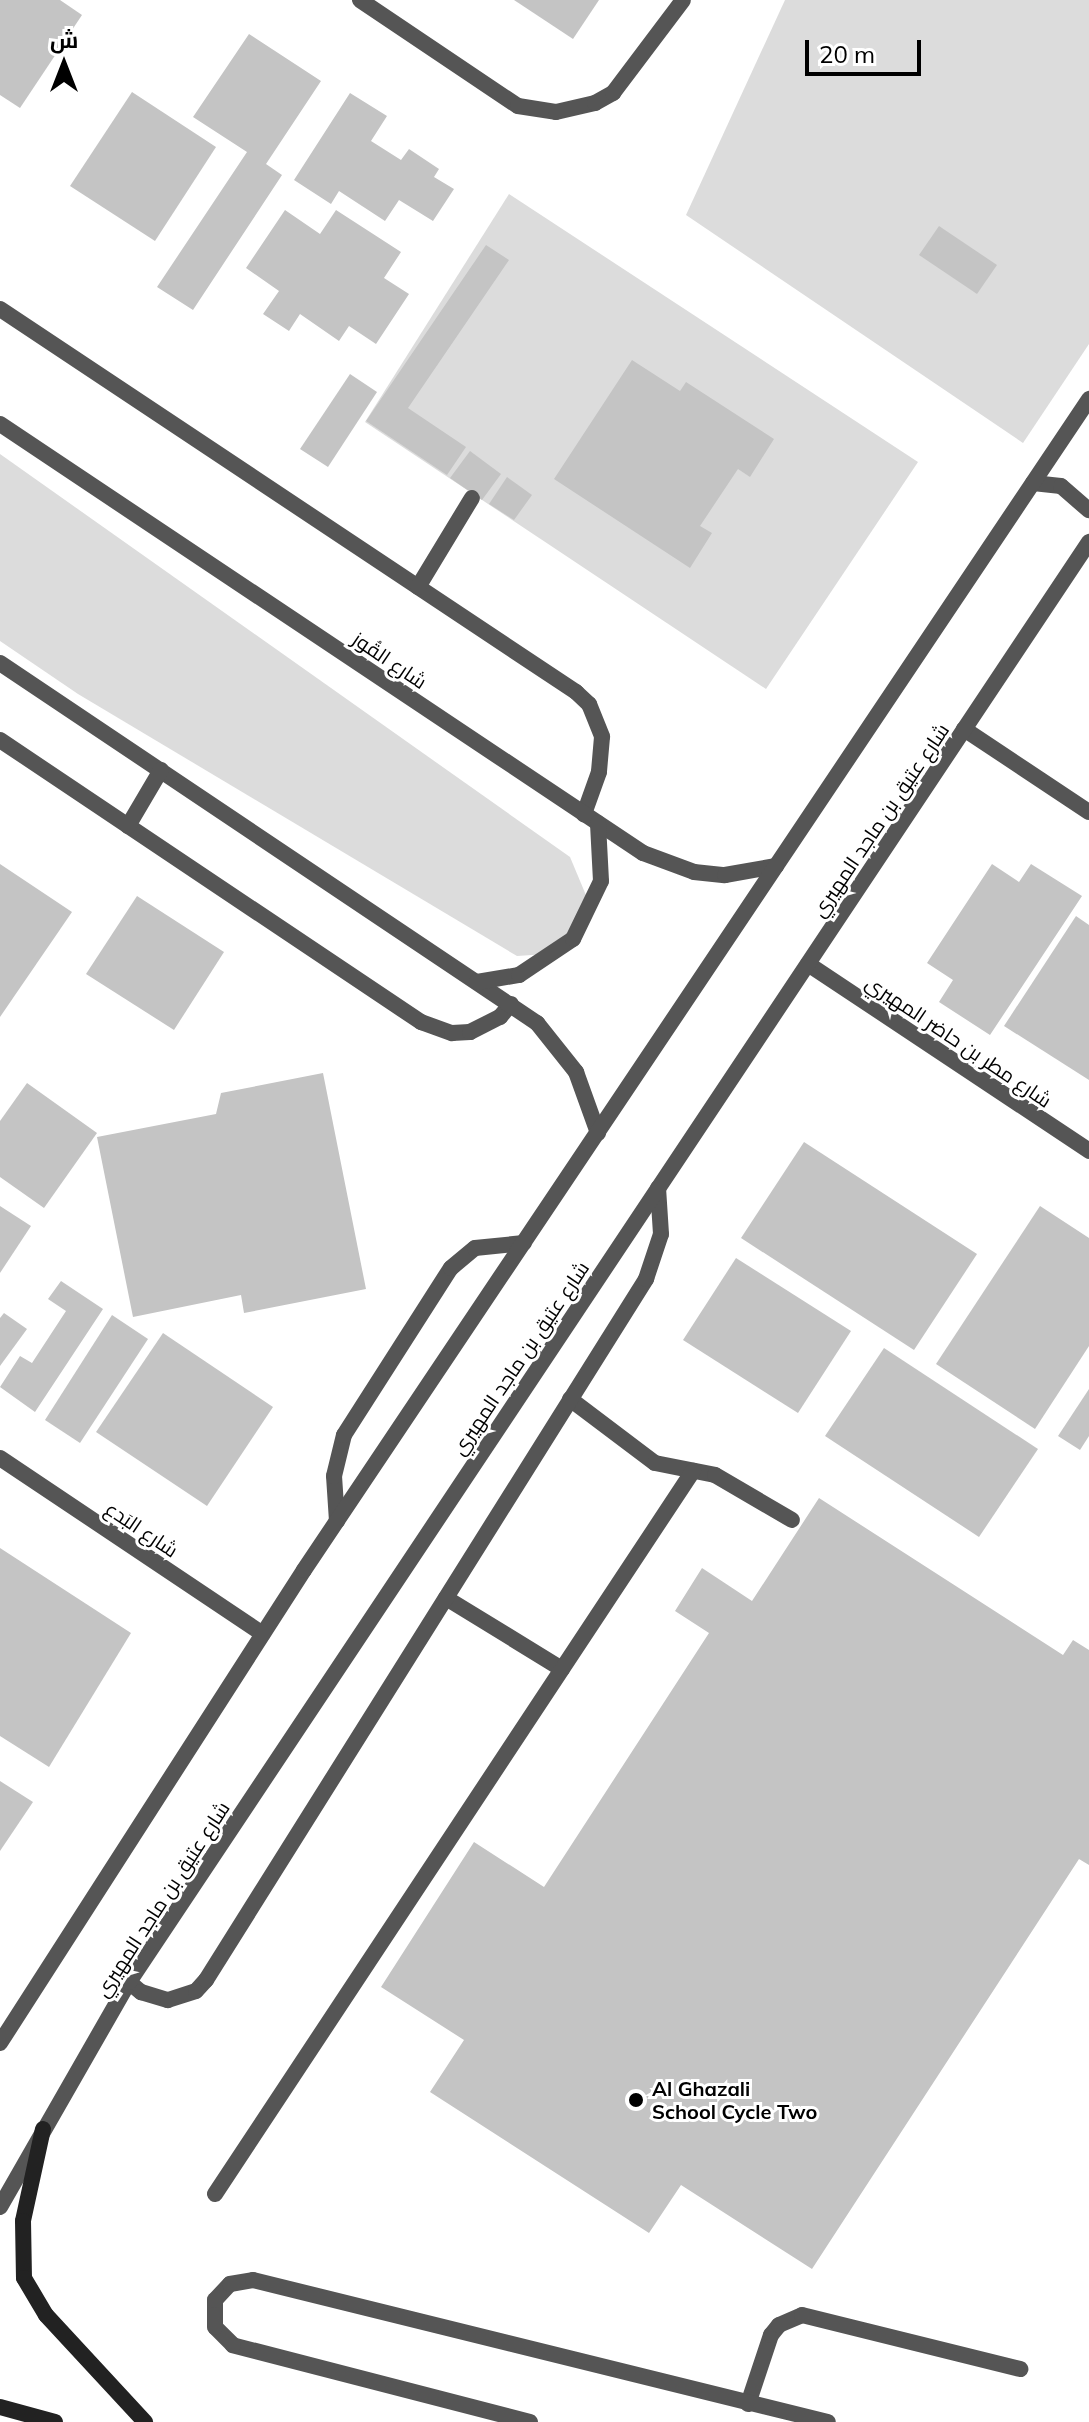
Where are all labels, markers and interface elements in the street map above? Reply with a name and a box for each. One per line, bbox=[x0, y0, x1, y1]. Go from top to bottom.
north arrow bbox=[24, 24, 104, 104]
scale bar bbox=[809, 24, 925, 74]
text: ش bbox=[50, 26, 78, 54]
text: 20 m bbox=[819, 39, 875, 69]
street label: شارع القُوز bbox=[348, 626, 432, 694]
street label: شارع عتيق بن ماجد المهيري bbox=[806, 719, 954, 921]
street label: شارع مطر بن حاضر المهيري bbox=[862, 970, 1056, 1112]
street label: شارع عتيق بن ماجد المهيري bbox=[446, 1257, 594, 1459]
street label: شارع البَدع bbox=[101, 1496, 183, 1562]
street label: شارع عتيق بن ماجد المهيري bbox=[90, 1797, 234, 2001]
place label: Al Ghazali School Cycle Two bbox=[652, 2076, 817, 2123]
marker: Al Ghazali School Cycle Two bbox=[627, 2091, 645, 2109]

